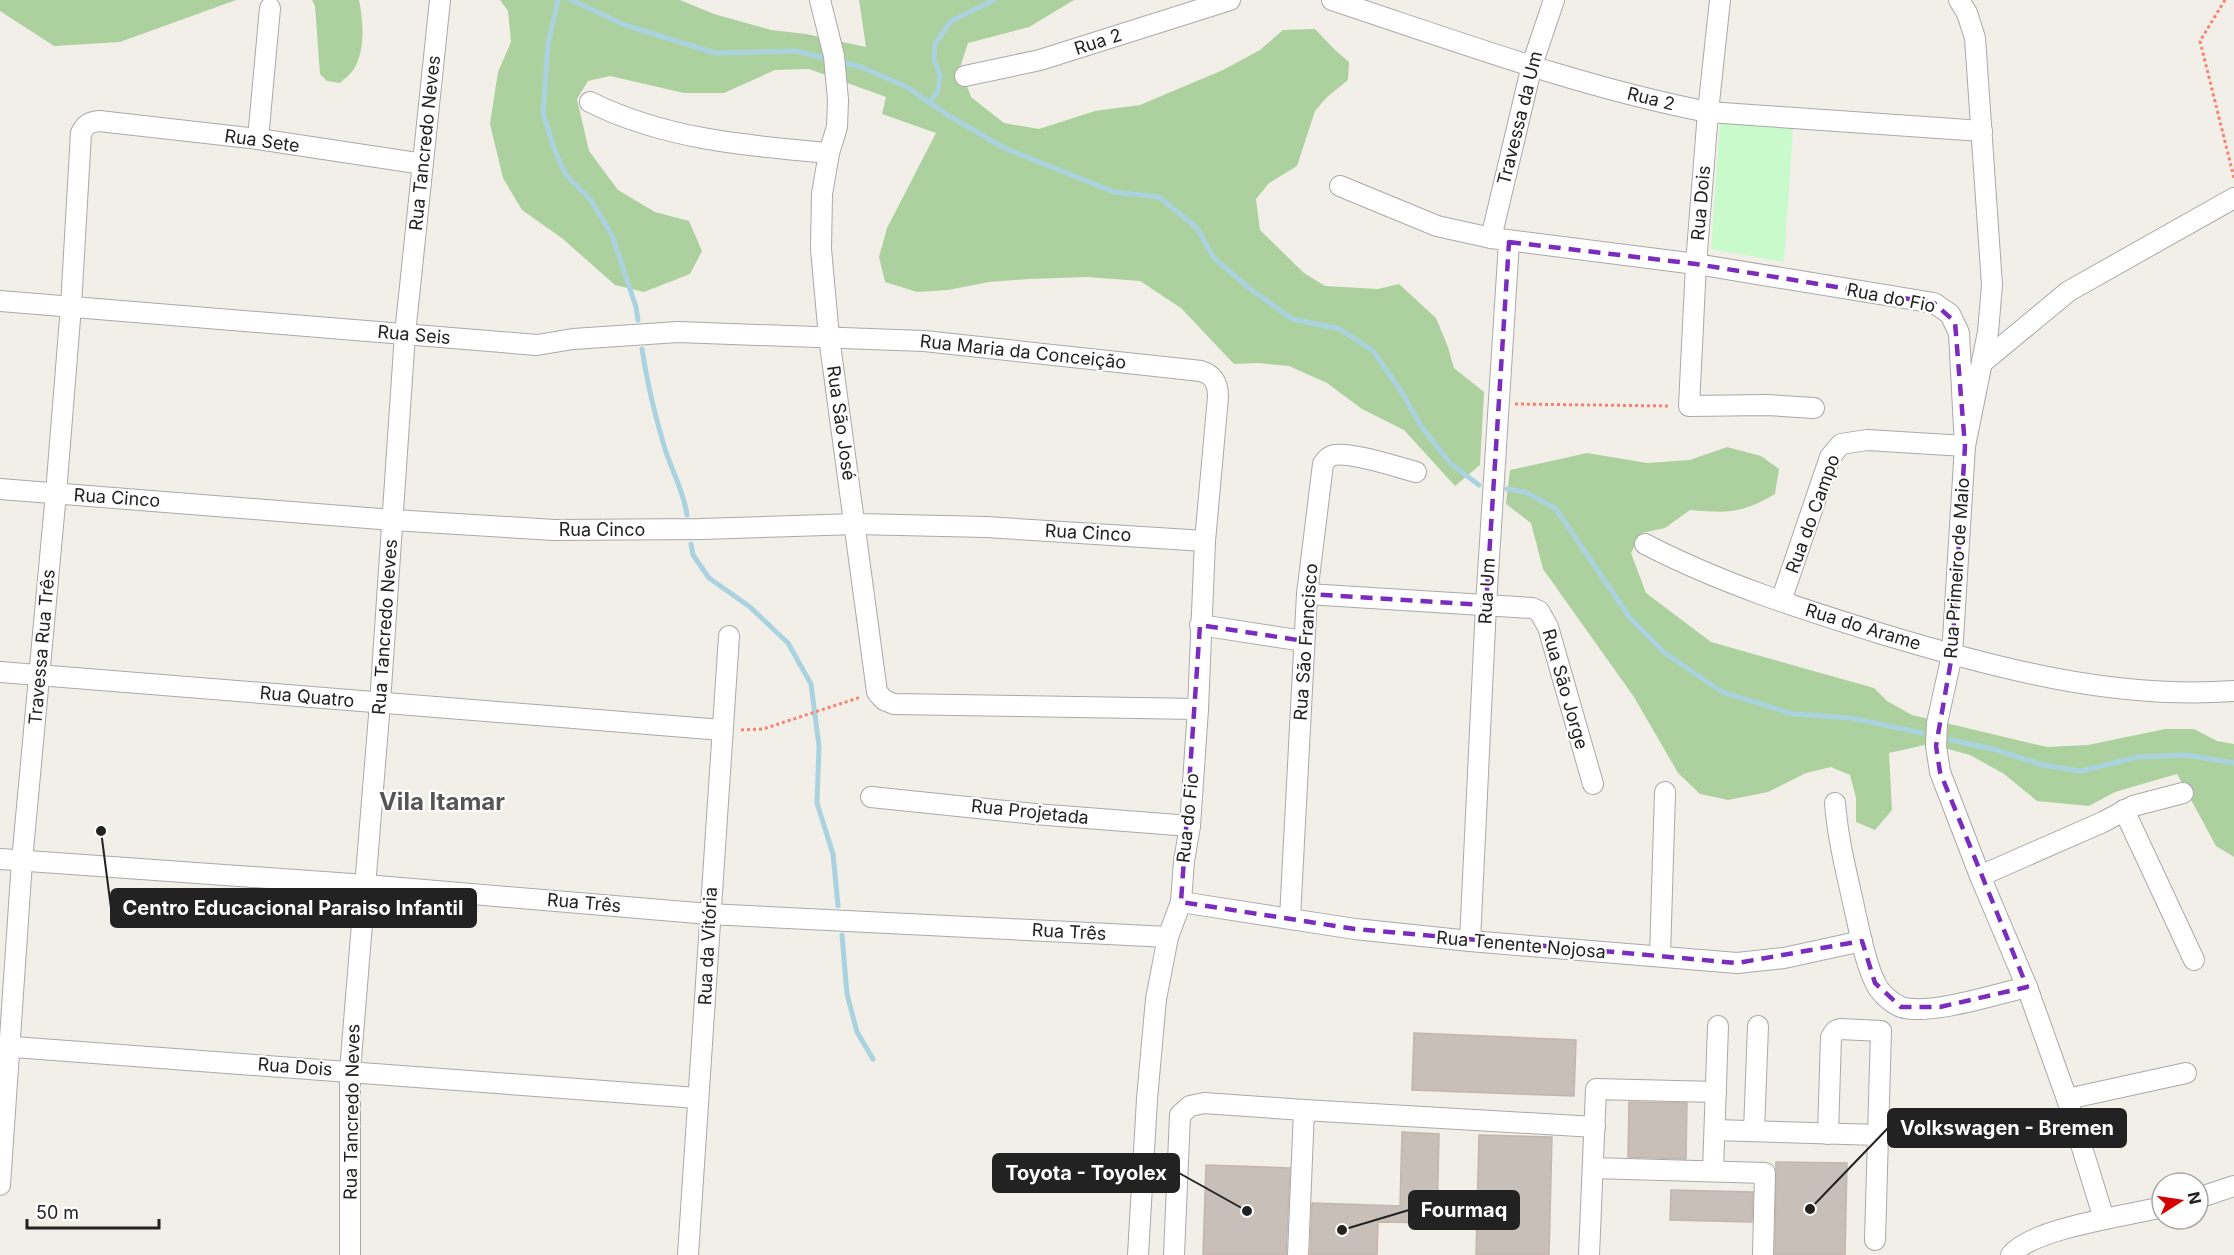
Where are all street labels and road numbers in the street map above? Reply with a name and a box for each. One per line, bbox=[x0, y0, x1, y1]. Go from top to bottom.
street label: Rua 2 bbox=[1072, 24, 1124, 59]
street label: Travessa da Um bbox=[1493, 49, 1546, 187]
street label: Rua Tancredo Neves bbox=[405, 54, 444, 232]
street label: Rua 2 bbox=[1625, 82, 1677, 115]
street label: Rua Sete bbox=[223, 125, 301, 156]
street label: Rua Dois bbox=[1687, 165, 1714, 241]
street label: Rua do Fio bbox=[1845, 279, 1937, 316]
street label: Rua Seis bbox=[377, 321, 451, 348]
street label: Rua Maria da Conceição bbox=[919, 330, 1127, 373]
street label: Rua São José bbox=[823, 364, 860, 482]
street label: Rua do Campo bbox=[1781, 451, 1844, 576]
street label: Rua Primeiro de Maio bbox=[1940, 477, 1973, 659]
street label: Rua Cinco bbox=[73, 484, 161, 511]
street label: Rua Cinco bbox=[559, 519, 645, 540]
street label: Rua Cinco bbox=[1044, 520, 1132, 545]
street label: Rua Tancredo Neves bbox=[368, 538, 401, 716]
street label: Rua Um bbox=[1474, 557, 1499, 625]
street label: Rua São Francisco bbox=[1290, 563, 1321, 721]
street label: Travessa Rua Três bbox=[24, 568, 59, 726]
street label: Rua do Arame bbox=[1803, 599, 1924, 654]
street label: Rua São Jorge bbox=[1538, 626, 1593, 751]
street label: Rua Quatro bbox=[259, 682, 355, 711]
street label: Rua do Fio bbox=[1172, 772, 1203, 864]
street label: Rua Projetada bbox=[970, 795, 1090, 828]
street label: Rua da Vitória bbox=[694, 886, 721, 1006]
street label: Rua Três bbox=[546, 889, 622, 916]
street label: Rua Três bbox=[1031, 919, 1107, 944]
street label: Rua Tenente Nojosa bbox=[1435, 927, 1607, 962]
street label: Rua Tancredo Neves bbox=[339, 1024, 364, 1200]
street label: Rua Dois bbox=[257, 1053, 333, 1080]

